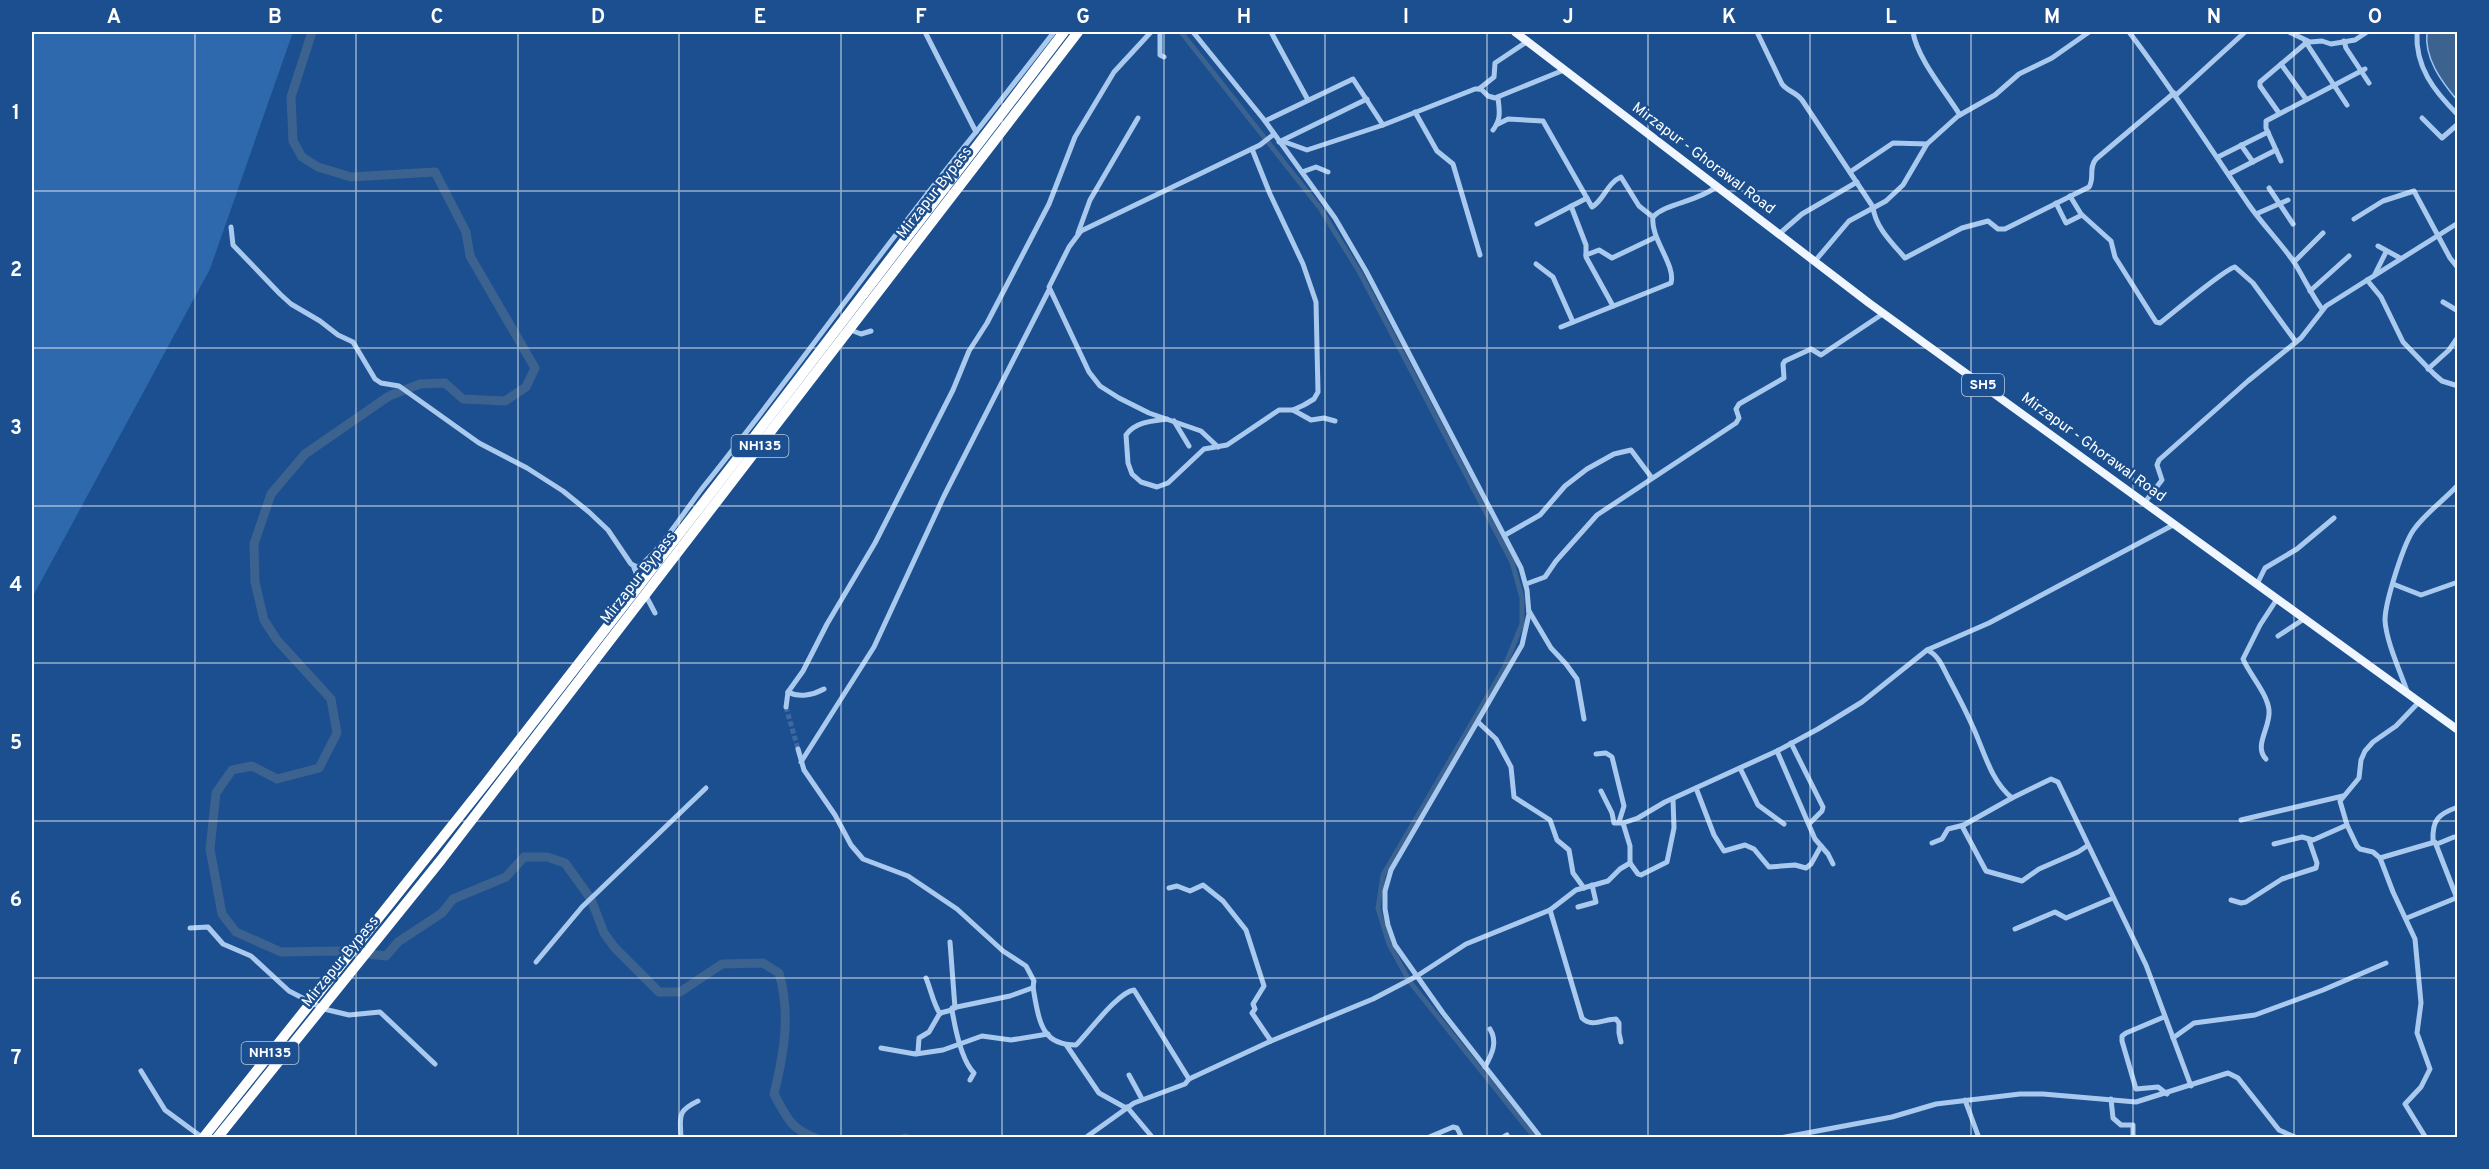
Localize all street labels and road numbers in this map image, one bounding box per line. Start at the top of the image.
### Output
street label: Mirzapur - Ghorawal Road [1628,99,1778,219]
street label: Mirzapur Bypass [893,143,977,243]
road number: SH5 [1962,374,2004,396]
street label: Mirzapur - Ghorawal Road [2017,389,2169,507]
road number: NH135 [732,435,789,457]
street label: Mirzapur Bypass [597,528,681,628]
street label: Mirzapur Bypass [298,913,384,1011]
road number: NH135 [242,1042,298,1064]

